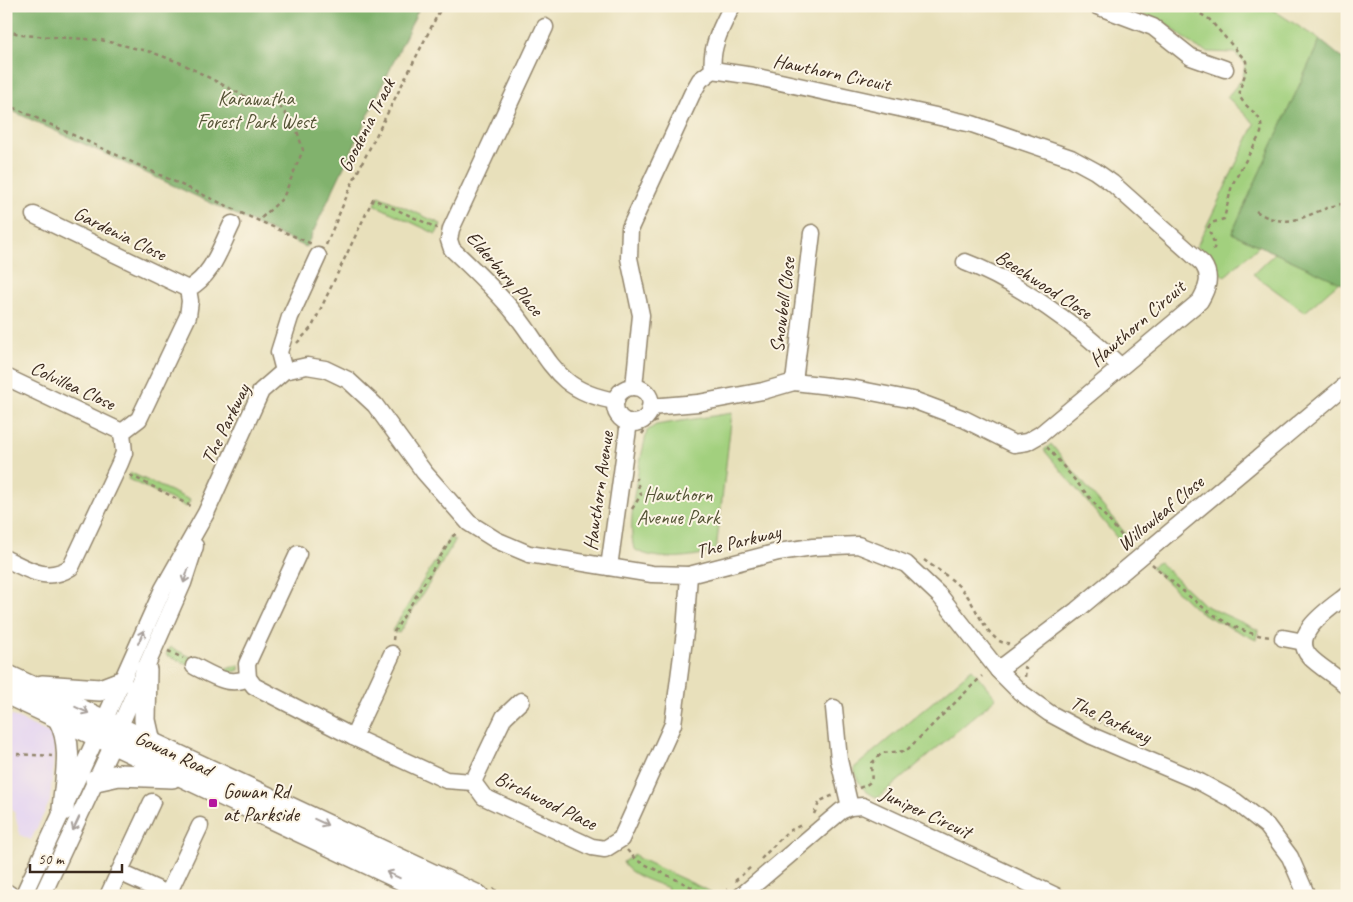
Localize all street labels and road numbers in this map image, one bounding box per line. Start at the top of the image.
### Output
street label: Hawthorn Circuit [771,48,895,98]
street label: Goodenia Track [332,73,401,176]
street label: Gardenia Close [70,200,171,267]
street label: Elderbury Place [461,225,550,322]
street label: Beechwood Close [991,244,1098,326]
street label: Snowbell Close [764,255,801,354]
street label: Hawthorn Circuit [1084,273,1192,372]
street label: Colvillea Close [27,355,120,416]
street label: The Parkway [195,379,256,468]
street label: Hawthorn Avenue [578,429,619,552]
street label: Willowleaf Close [1112,469,1210,557]
street label: The Parkway [693,519,784,564]
street label: The Parkway [1066,690,1156,750]
street label: Gowan Road [131,725,219,784]
street label: Birchwood Place [491,765,602,836]
street label: Juniper Circuit [876,780,978,846]

